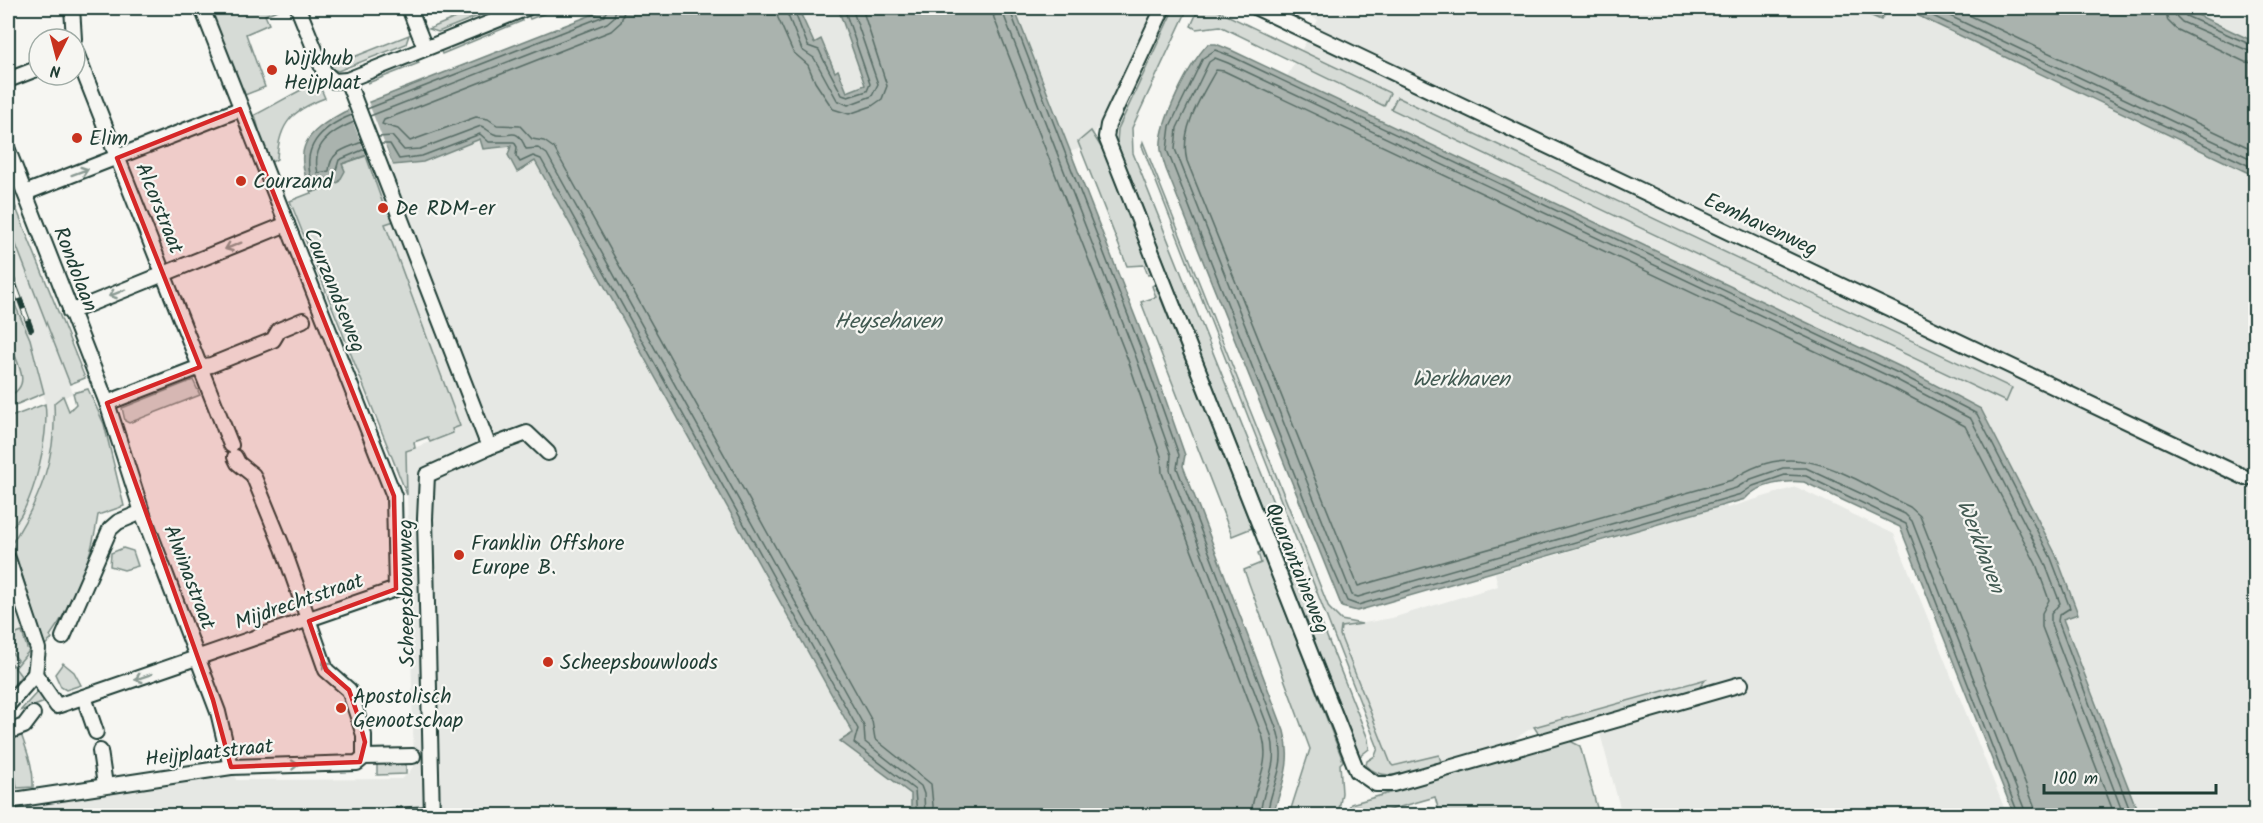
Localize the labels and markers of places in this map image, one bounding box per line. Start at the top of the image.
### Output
place label: Wijkhub Heijplaat [284,43,362,100]
marker: Wijkhub Heijplaat [265,63,279,77]
place label: Elim [89,123,128,156]
marker: Elim [70,131,84,145]
place label: Courzand [253,166,333,199]
marker: Courzand [234,174,248,188]
place label: De RDM-er [395,193,496,226]
marker: De RDM-er [376,201,390,215]
place label: Franklin Offshore Europe B. [471,528,625,585]
marker: Franklin Offshore Europe B. [452,548,466,562]
place label: Scheepsbouwloods [560,647,718,680]
marker: Scheepsbouwloods [541,655,555,669]
place label: Apostolisch Genootschap [353,681,463,738]
marker: Apostolisch Genootschap [334,701,348,715]

